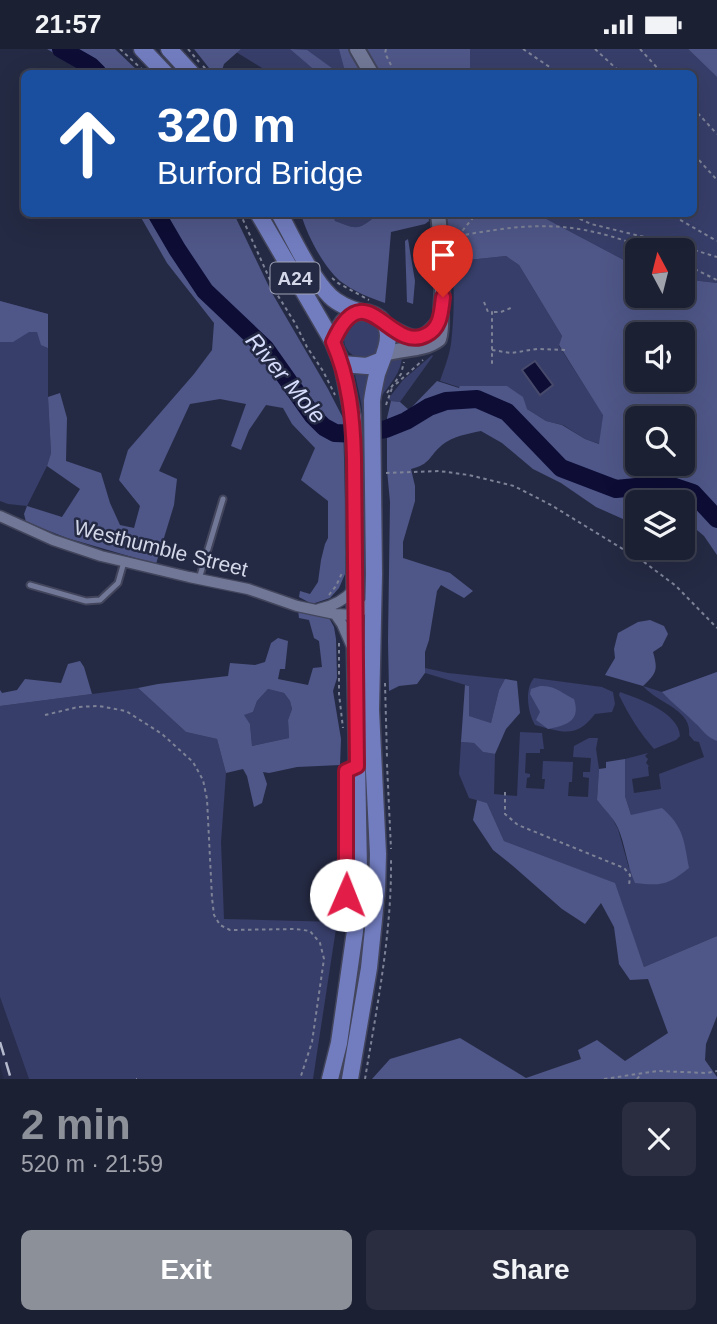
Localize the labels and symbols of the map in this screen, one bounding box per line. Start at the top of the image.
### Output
pin [413,225,473,297]
north arrow [625,238,695,308]
road number: A24 [270,263,320,293]
water label: River Mole [241,328,331,428]
street label: Westhumble Street [72,515,250,581]
position arrow [309,858,383,932]

